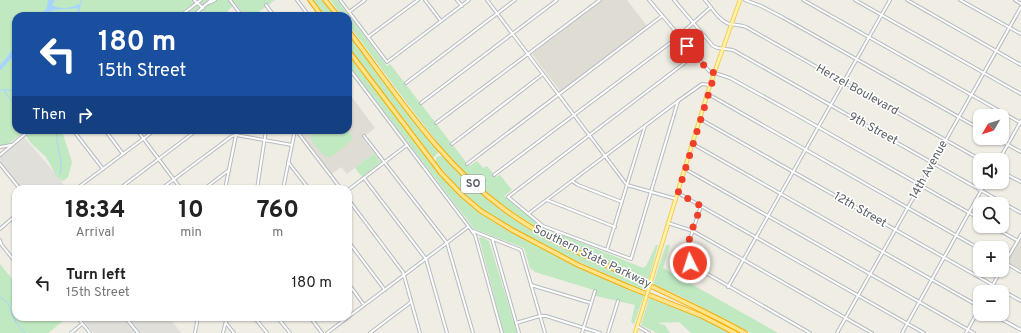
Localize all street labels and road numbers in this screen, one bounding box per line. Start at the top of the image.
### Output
street label: Herzel Boulevard [813,61,901,119]
street label: 9th Street [845,109,901,149]
street label: 14th Avenue [906,138,952,202]
road number: SO [461,175,485,193]
street label: 12th Street [831,188,889,232]
street label: Southern State Parkway [530,221,654,293]

